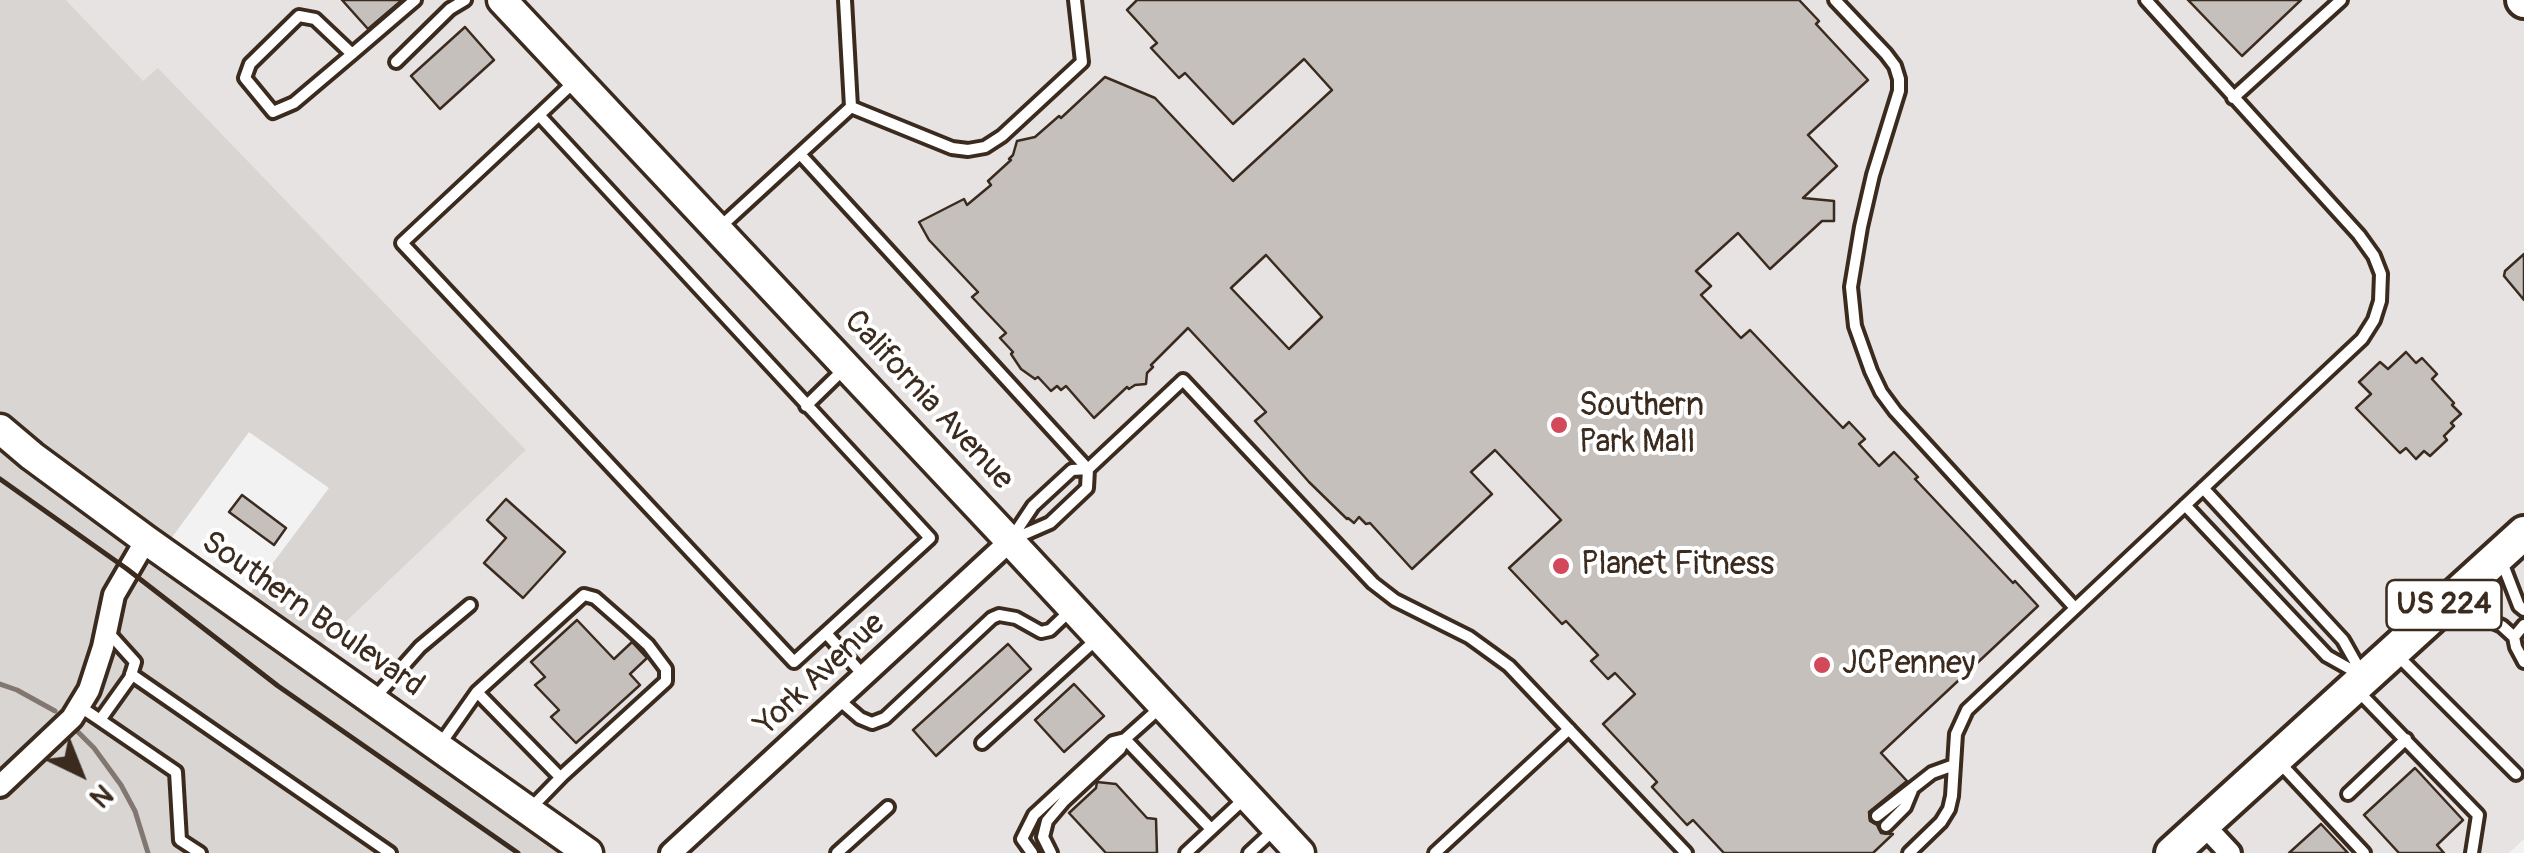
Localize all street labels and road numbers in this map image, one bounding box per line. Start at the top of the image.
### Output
street label: California Avenue [835,303,1021,499]
street label: Southern Boulevard [193,524,431,706]
road number: US 224 [2386,580,2502,630]
street label: York Avenue [748,605,894,745]

